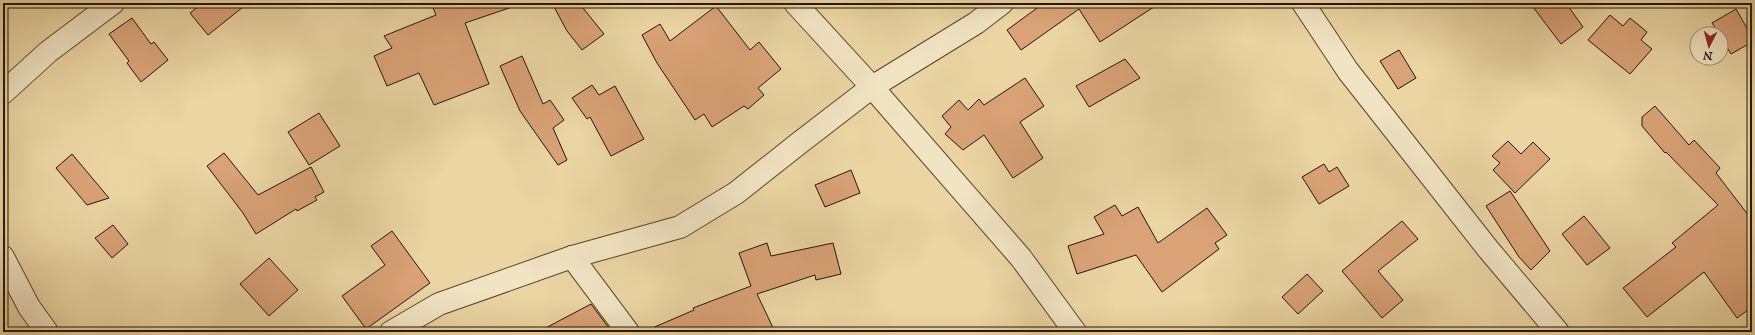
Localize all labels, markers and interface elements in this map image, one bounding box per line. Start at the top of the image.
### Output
north arrow [1689,26,1729,66]
text: N [1702,47,1715,63]

